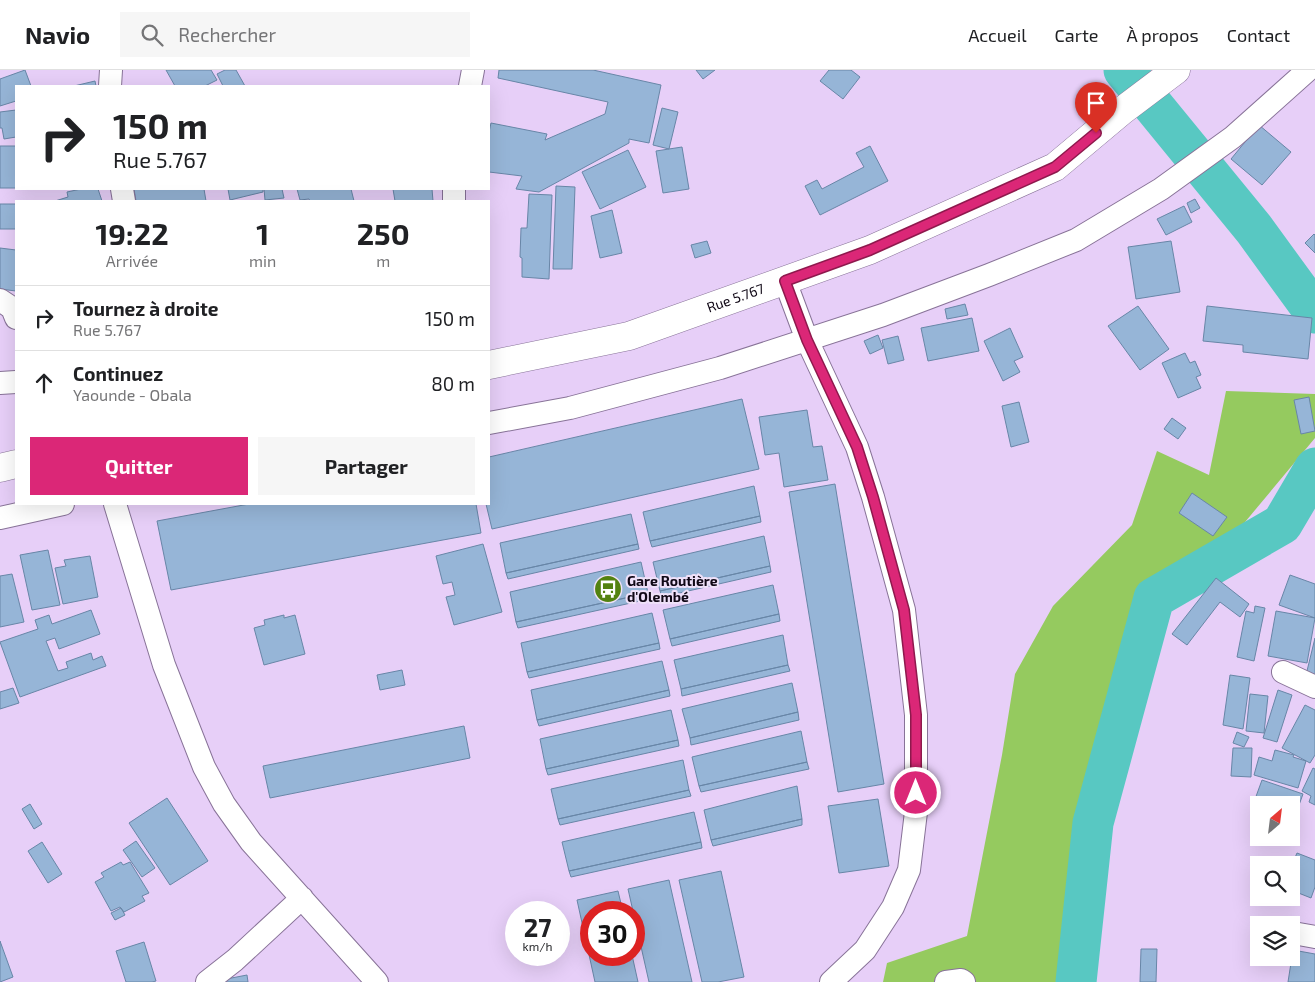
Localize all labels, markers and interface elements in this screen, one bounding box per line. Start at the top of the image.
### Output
search box [120,12,470,57]
text: Navio [25,20,90,49]
icon: search [138,21,166,49]
text: Rechercher [178,23,276,46]
text: Accueil [968,24,1027,46]
text: Carte [1055,24,1098,46]
text: À propos [1126,24,1199,46]
text: Contact [1227,24,1290,46]
pin [1075,82,1117,133]
icon: arrive [1082,89,1110,117]
text: 150 m [113,104,208,146]
icon: right [30,105,95,170]
text: Rue 5.767 [113,146,207,172]
text: 19:22 [95,215,169,251]
text: 1 [256,215,269,251]
text: 250 [357,215,410,251]
text: Arrivée [106,251,158,270]
text: min [249,251,276,270]
text: m [376,251,390,270]
street label: Rue 5.767 [704,279,766,316]
text: Tournez à droite [73,297,219,320]
icon: right [30,304,58,332]
text: 150 m [425,307,475,330]
text: Rue 5.767 [73,320,141,339]
text: Continuez [73,362,163,385]
icon: ahead [30,369,58,397]
text: 80 m [431,372,475,395]
text: Yaounde - Obala [73,385,192,404]
button: Quitter [30,437,248,495]
button: Partager [258,437,475,495]
place label: Gare Routière d'Olembé [627,572,718,605]
bus stop icon: Gare Routière d'Olembé [593,574,623,604]
position arrow [889,766,941,818]
north arrow [1250,796,1300,846]
map controls [1250,796,1300,966]
button: search [1250,856,1300,906]
speed limit sign: 30 [580,901,645,966]
text: 27 [524,912,551,942]
button: layers [1250,916,1300,966]
text: km/h [523,939,552,953]

